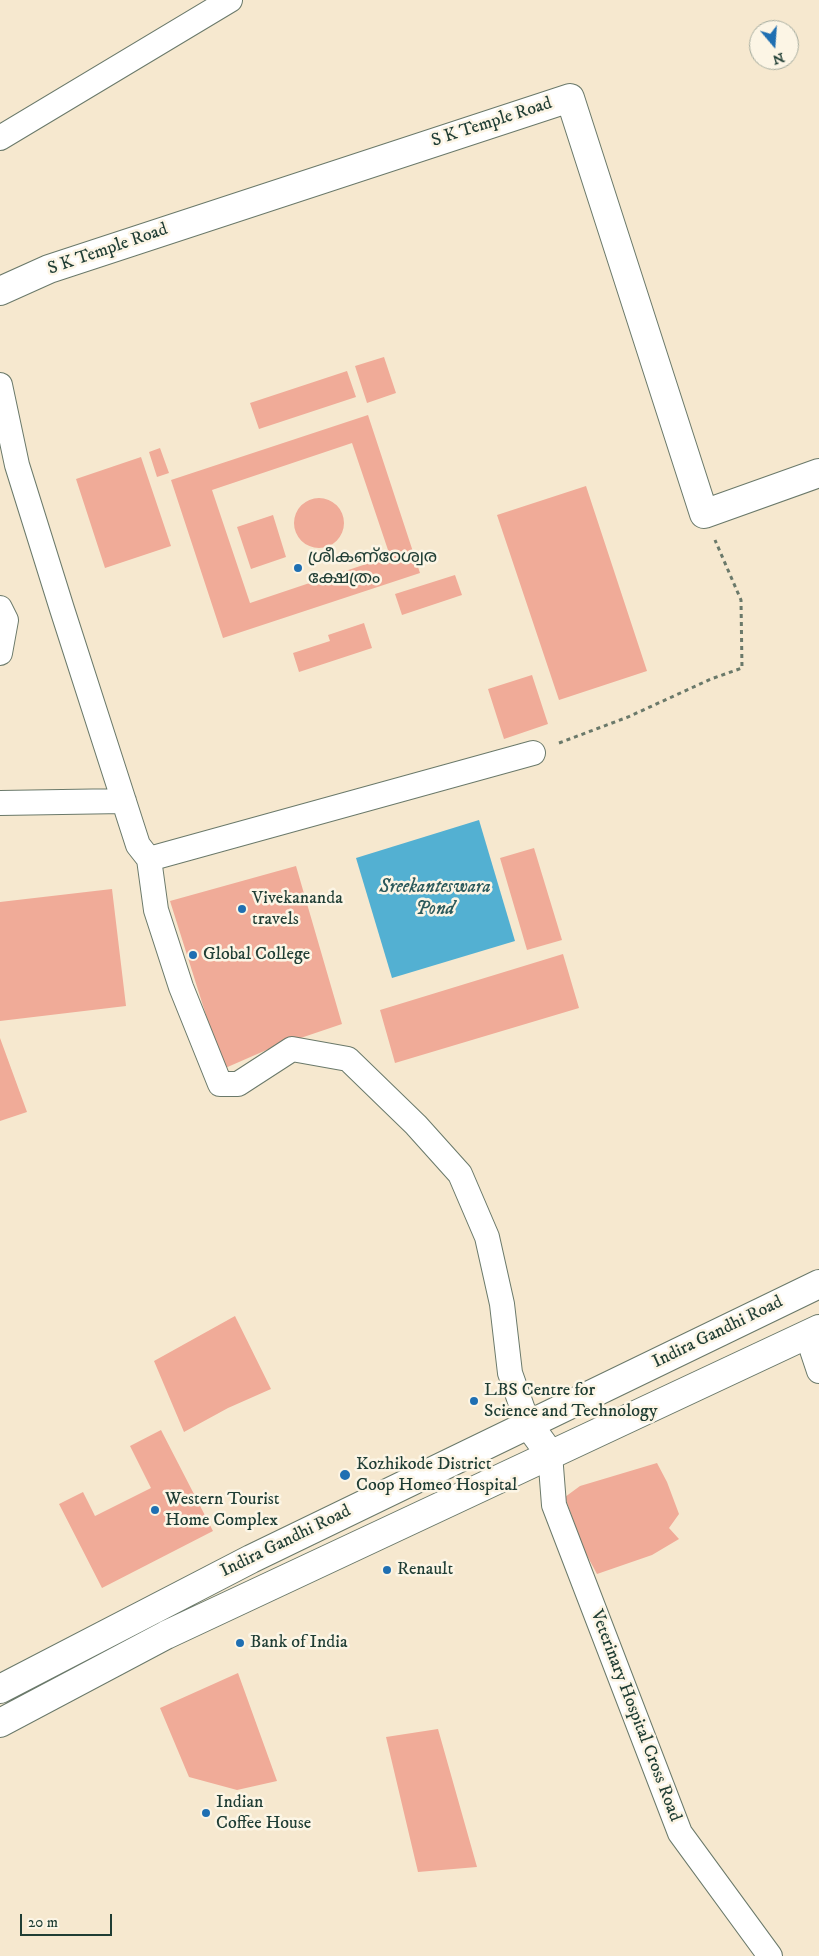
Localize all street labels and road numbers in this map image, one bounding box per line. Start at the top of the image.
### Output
street label: S K Temple Road [429,93,555,153]
street label: S K Temple Road [45,219,171,281]
street label: Indira Gandhi Road [649,1292,787,1374]
street label: Indira Gandhi Road [217,1501,355,1583]
street label: Veterinary Hospital Cross Road [585,1607,685,1825]

